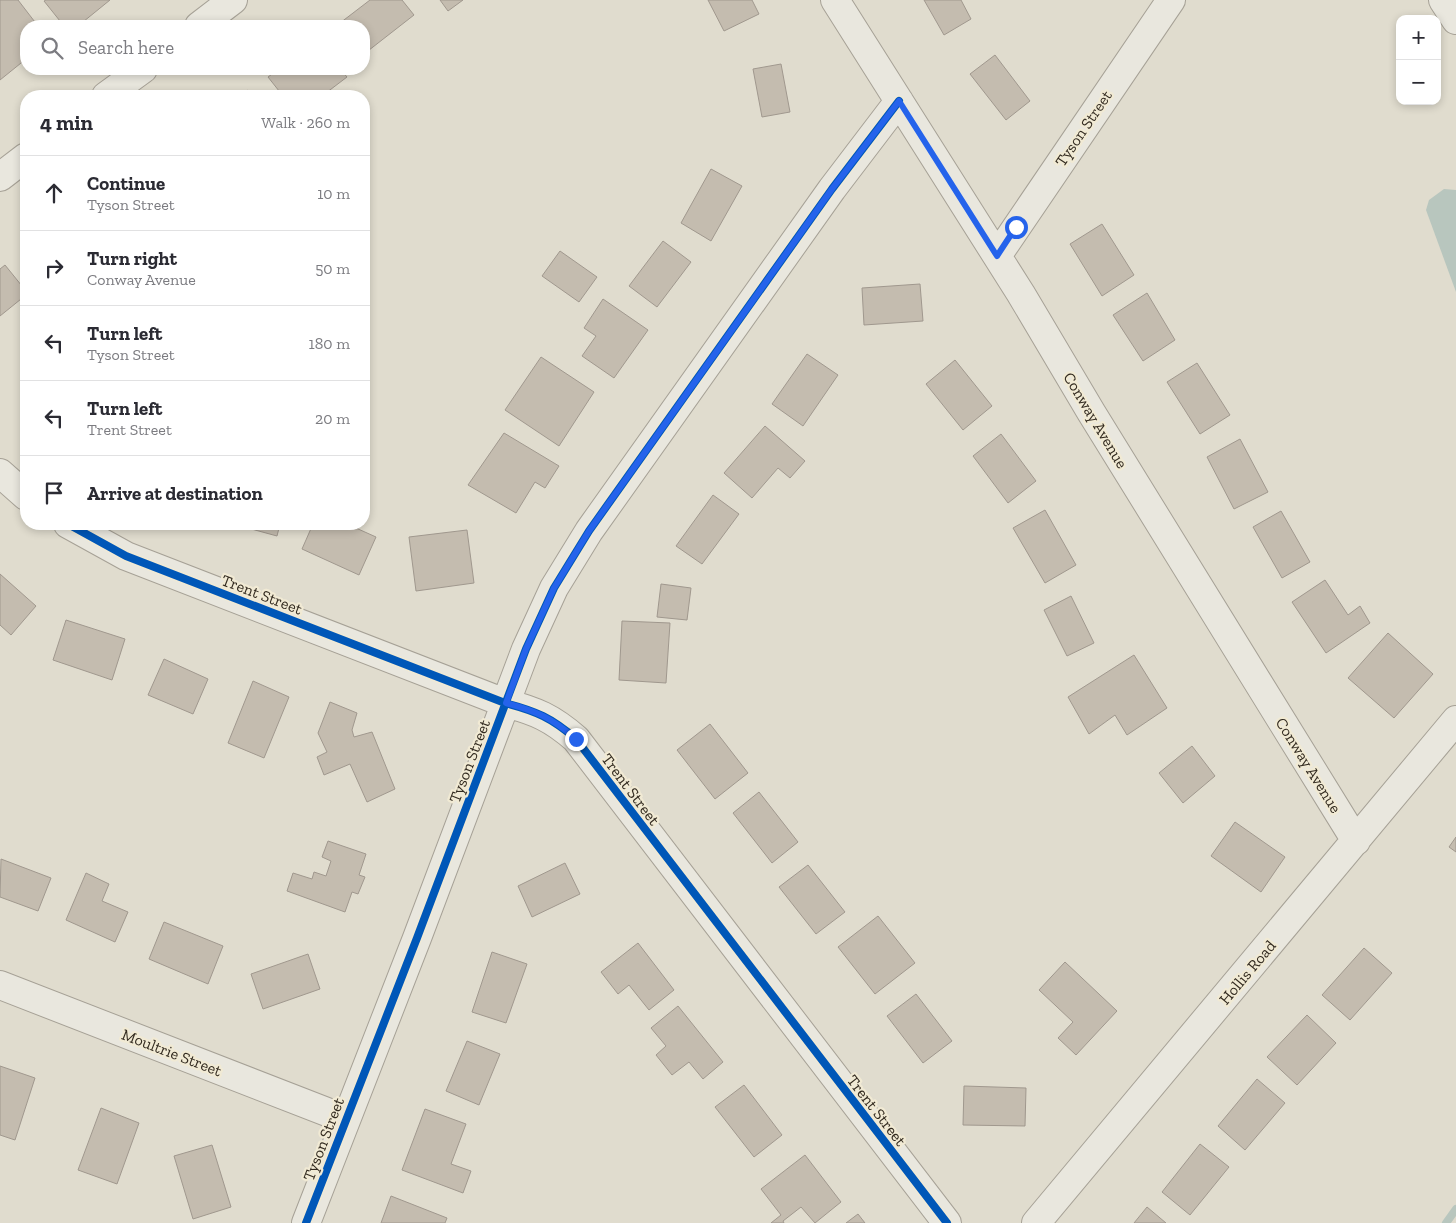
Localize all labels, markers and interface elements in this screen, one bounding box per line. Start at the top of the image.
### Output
map controls [1396,15,1441,105]
button: + [1396,15,1441,60]
search box [20,20,370,75]
icon: search [38,34,66,62]
text: Search here [78,36,174,59]
button: − [1396,60,1441,105]
street label: Tyson Street [1051,87,1116,170]
text: 4 min [40,110,93,135]
text: Walk · 260 m [261,113,350,132]
text: Continue [87,172,165,195]
icon: ahead [40,179,68,207]
text: 10 m [317,184,350,203]
text: Tyson Street [87,195,175,214]
route start [1005,216,1028,239]
text: Turn right [87,247,177,270]
icon: right [40,254,68,282]
text: 50 m [315,259,350,278]
text: Conway Avenue [87,270,196,289]
text: Turn left [87,322,162,345]
icon: left [40,329,68,357]
text: 180 m [309,334,350,353]
text: Tyson Street [87,345,175,364]
street label: Conway Avenue [1059,369,1132,472]
text: Turn left [87,397,162,420]
icon: left [40,404,68,432]
text: 20 m [315,409,350,428]
text: Trent Street [87,420,172,439]
icon: arrive [40,479,68,507]
text: Arrive at destination [87,482,263,505]
street label: Trent Street [219,570,305,619]
street label: Conway Avenue [1272,714,1345,816]
street label: Tyson Street [445,717,494,806]
route end [565,728,588,751]
street label: Trent Street [597,750,664,829]
street label: Hollis Road [1215,936,1280,1008]
street label: Moultrie Street [119,1025,225,1080]
street label: Trent Street [843,1071,910,1150]
street label: Tyson Street [299,1095,348,1184]

